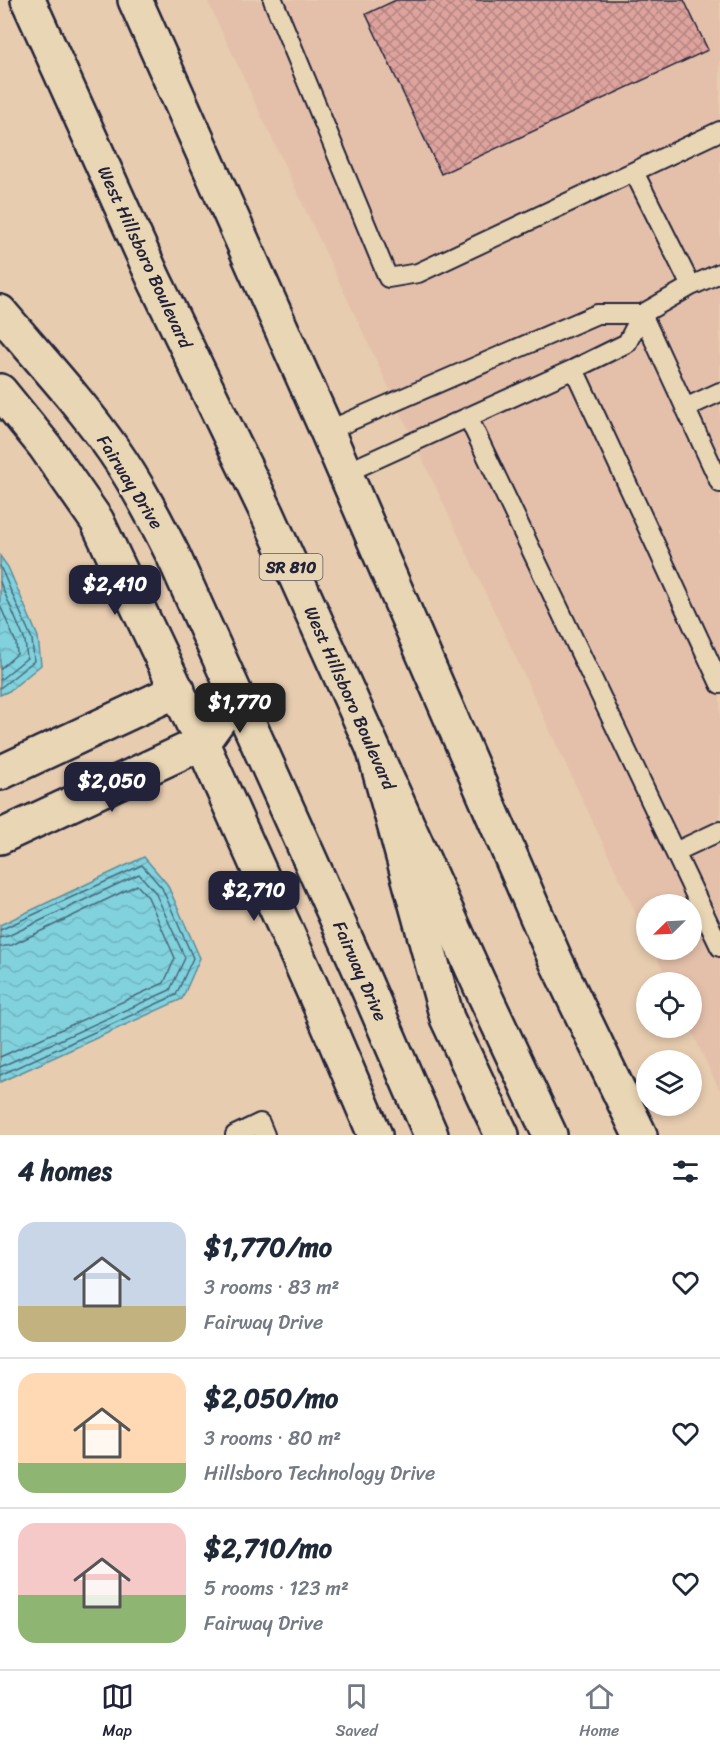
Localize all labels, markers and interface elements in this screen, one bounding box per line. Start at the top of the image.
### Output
street label: West Hillsboro Boulevard [89,160,202,355]
street label: Fairway Drive [88,428,172,536]
road number: SR 810 [260,554,322,580]
pin: $2,410 [66,565,164,616]
text: $2,410 [83,567,147,602]
street label: West Hillsboro Boulevard [295,601,406,797]
pin: $1,770 [191,683,289,734]
text: $1,770 [209,685,271,720]
pin: $2,050 [63,762,161,813]
text: $2,050 [78,764,146,799]
pin: $2,710 [205,871,303,922]
text: $2,710 [222,873,286,908]
north arrow [636,894,702,960]
map controls [636,894,702,1116]
street label: Fairway Drive [324,915,396,1027]
button: locate [636,972,702,1038]
button: layers [636,1050,702,1116]
text: 4 homes [18,1148,112,1194]
icon: filters [669,1155,702,1188]
text: $1,770/mo [204,1224,332,1270]
icon: home [66,1246,138,1318]
icon: heart [669,1266,702,1299]
text: 3 rooms · 83 m² [204,1270,339,1305]
text: Fairway Drive [204,1305,323,1340]
text: $2,050/mo [204,1375,338,1421]
icon: home [66,1397,138,1469]
icon: heart [669,1417,702,1450]
text: 3 rooms · 80 m² [204,1421,341,1456]
text: Hillsboro Technology Drive [204,1456,435,1491]
text: $2,710/mo [204,1525,332,1571]
icon: home [66,1547,138,1619]
icon: heart [669,1567,702,1600]
text: 5 rooms · 123 m² [204,1571,349,1606]
text: Fairway Drive [204,1606,323,1641]
tab: Map [101,1680,134,1745]
tab: Saved [335,1680,378,1745]
tab: Home [579,1680,619,1745]

